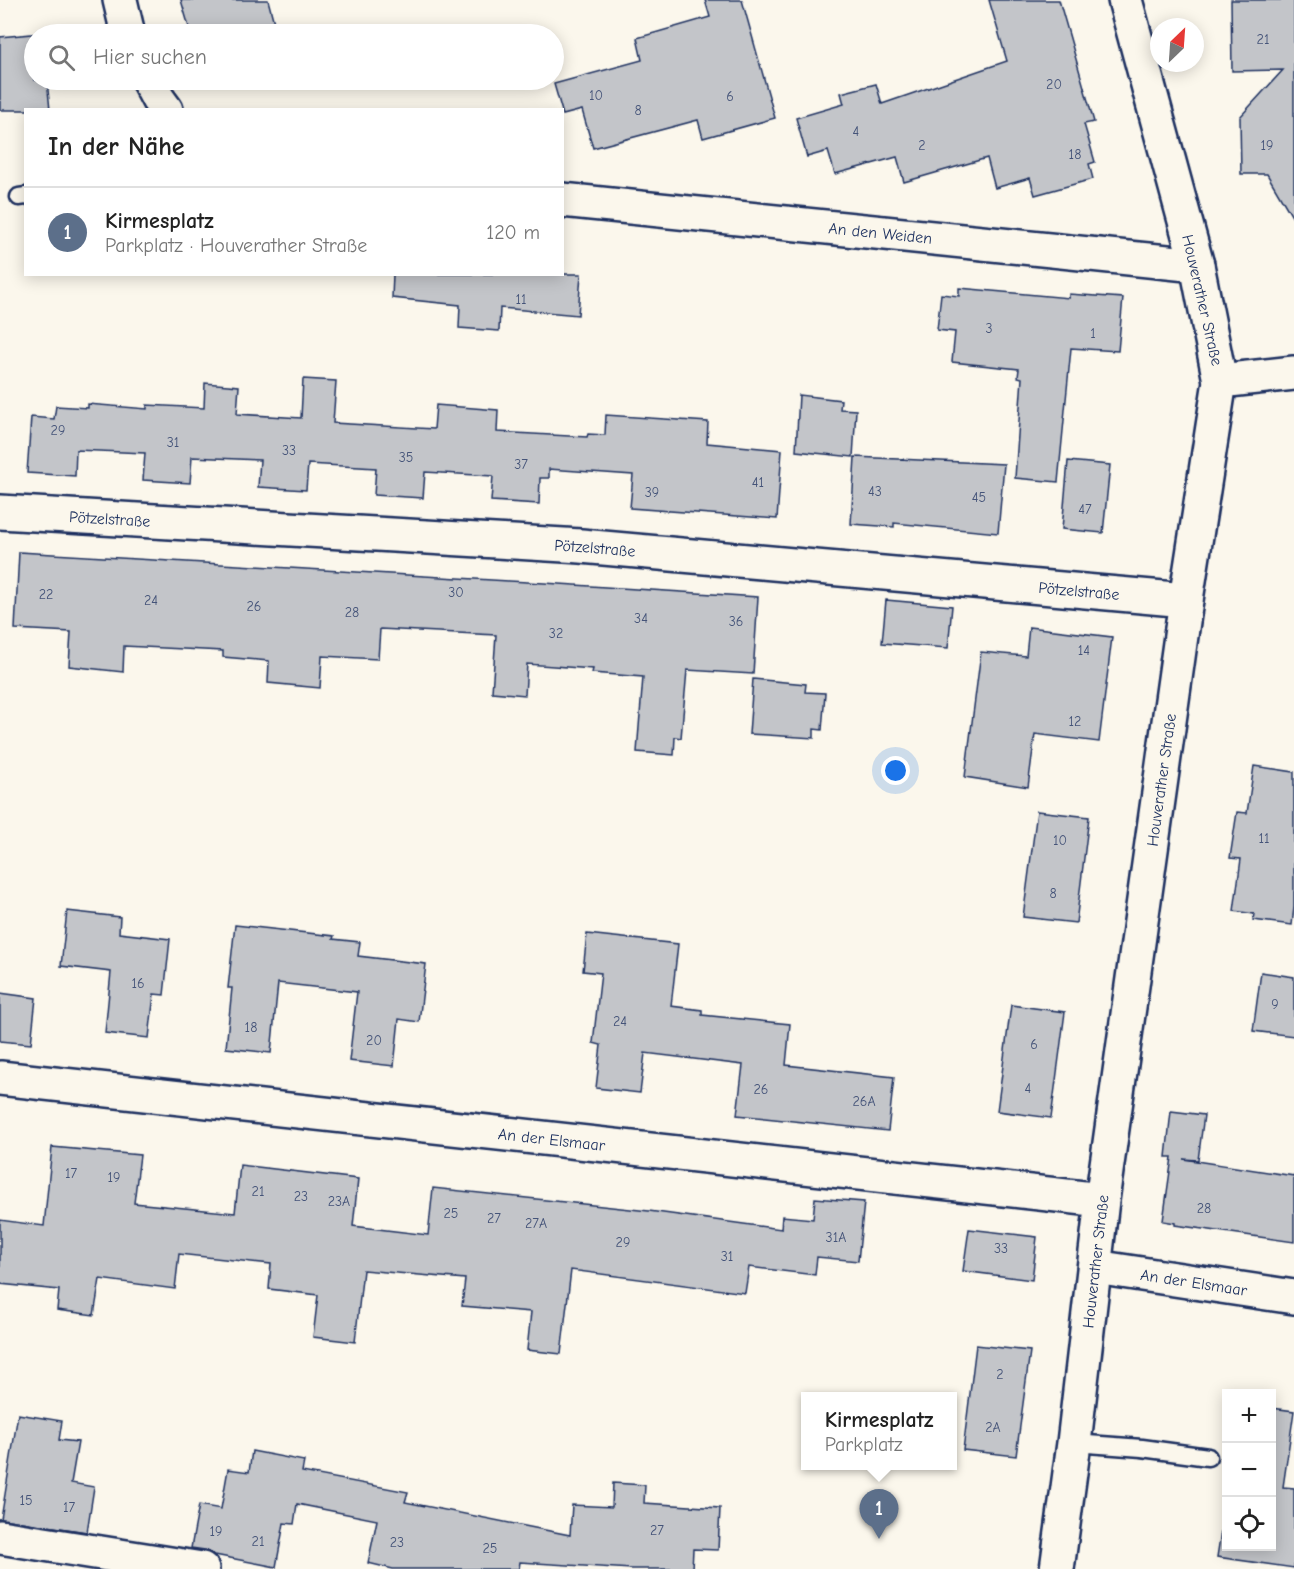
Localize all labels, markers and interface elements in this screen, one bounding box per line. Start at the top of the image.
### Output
north arrow [1150,18,1204,72]
search box [24,24,564,90]
house number: 21 [1257,31,1269,48]
icon: search [45,41,78,74]
text: Hier suchen [93,44,207,70]
house number: 20 [1046,76,1062,93]
house number: 10 [589,87,603,104]
house number: 6 [726,88,734,105]
house number: 8 [634,102,642,119]
house number: 4 [853,123,860,140]
text: In der Nähe [48,132,185,162]
house number: 2 [918,137,926,154]
house number: 19 [1261,137,1273,154]
house number: 18 [1069,146,1081,163]
text: Kirmesplatz [105,208,214,234]
street label: An den Weiden [828,219,933,248]
text: 1 [64,221,71,244]
text: 120 m [486,221,540,244]
street label: Houverather Straße [1178,233,1226,367]
text: Parkplatz · Houverather Straße [105,234,367,257]
house number: 11 [515,291,527,308]
house number: 3 [985,320,993,337]
house number: 1 [1090,325,1096,342]
house number: 29 [51,422,65,439]
house number: 31 [167,434,179,451]
house number: 33 [282,442,296,459]
house number: 35 [399,449,413,466]
house number: 37 [514,456,528,473]
house number: 41 [752,474,764,491]
house number: 43 [868,483,882,500]
house number: 39 [645,484,659,501]
house number: 45 [972,489,986,506]
house number: 47 [1078,501,1092,518]
street label: Pötzelstraße [69,508,151,531]
street label: Pötzelstraße [554,536,636,561]
street label: Pötzelstraße [1038,579,1120,604]
house number: 30 [448,584,464,601]
house number: 22 [39,586,53,603]
house number: 24 [144,592,158,609]
house number: 26 [247,598,261,615]
house number: 28 [345,604,359,621]
house number: 34 [634,610,648,627]
house number: 36 [729,613,743,630]
house number: 32 [549,625,563,642]
house number: 14 [1078,642,1090,659]
street label: Houverather Straße [1144,712,1180,848]
house number: 12 [1069,713,1081,730]
your location [881,756,910,785]
house number: 11 [1258,830,1270,847]
house number: 10 [1053,832,1067,849]
house number: 8 [1049,885,1057,902]
house number: 16 [131,975,145,992]
house number: 9 [1271,996,1279,1013]
house number: 24 [613,1013,627,1030]
house number: 18 [245,1019,257,1036]
house number: 20 [366,1032,382,1049]
house number: 6 [1030,1036,1038,1053]
house number: 4 [1025,1080,1032,1097]
house number: 26 [754,1081,768,1098]
house number: 26A [852,1093,876,1110]
street label: An der Elsmaar [497,1125,607,1155]
house number: 17 [65,1165,77,1182]
house number: 19 [108,1169,120,1186]
house number: 21 [252,1183,264,1200]
house number: 23 [294,1188,308,1205]
house number: 23A [328,1193,350,1210]
street label: Houverather Straße [1079,1194,1113,1329]
house number: 28 [1197,1200,1211,1217]
house number: 25 [444,1205,458,1222]
house number: 27 [487,1210,501,1227]
house number: 27A [525,1215,547,1232]
house number: 31A [826,1229,846,1246]
house number: 29 [616,1234,630,1251]
house number: 33 [994,1240,1008,1257]
house number: 31 [721,1248,733,1265]
street label: An der Elsmaar [1139,1266,1249,1300]
house number: 2 [996,1366,1004,1383]
map controls [1222,1389,1276,1551]
button: + [1222,1389,1276,1443]
popup [801,1392,957,1470]
text: Kirmesplatz [825,1407,933,1433]
house number: 2A [985,1419,1001,1436]
text: Parkplatz [825,1433,903,1456]
button: − [1222,1443,1276,1497]
pin: 1 [860,1490,898,1539]
house number: 15 [19,1492,33,1509]
button: locate [1222,1497,1276,1551]
house number: 17 [63,1499,75,1516]
house number: 27 [650,1522,664,1539]
house number: 19 [210,1523,222,1540]
house number: 21 [252,1533,264,1550]
house number: 23 [390,1534,404,1551]
house number: 25 [483,1540,497,1557]

